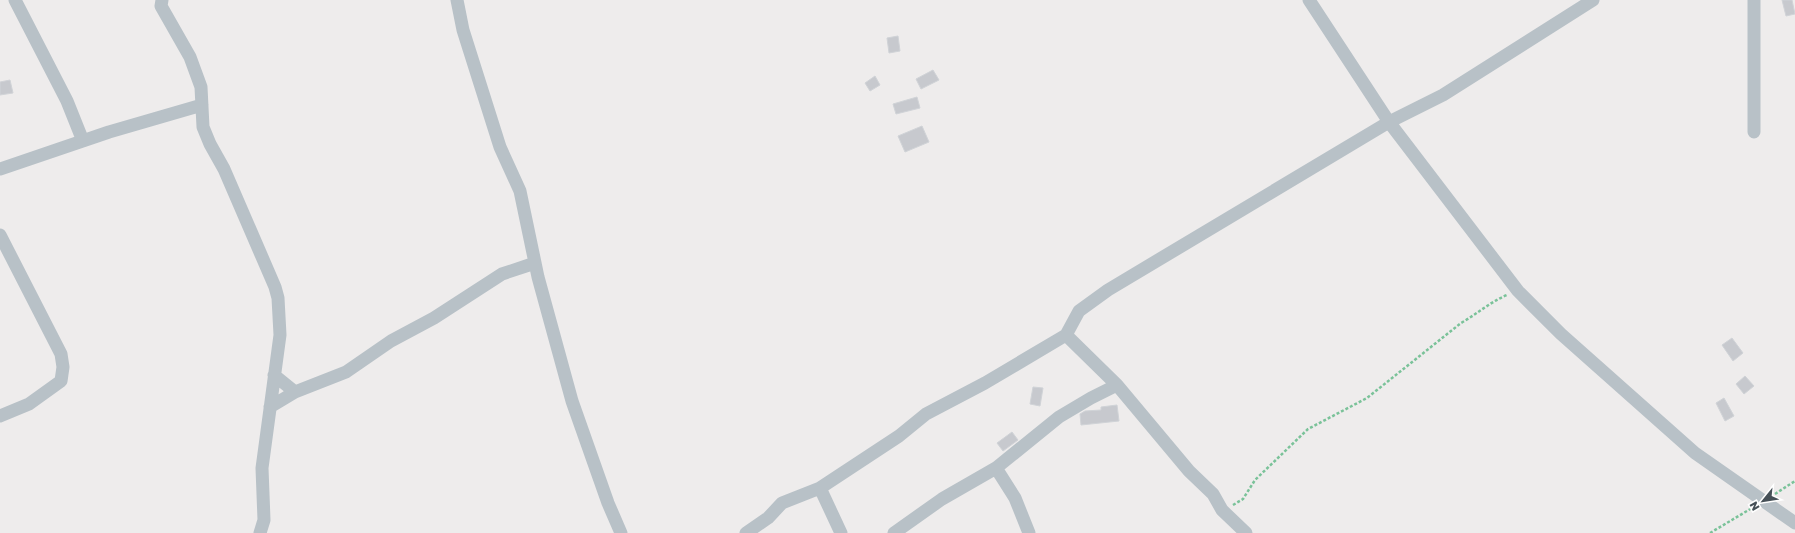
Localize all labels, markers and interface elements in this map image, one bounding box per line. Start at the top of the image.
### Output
north arrow [1743,481,1783,521]
text: N [1746,499,1762,513]

